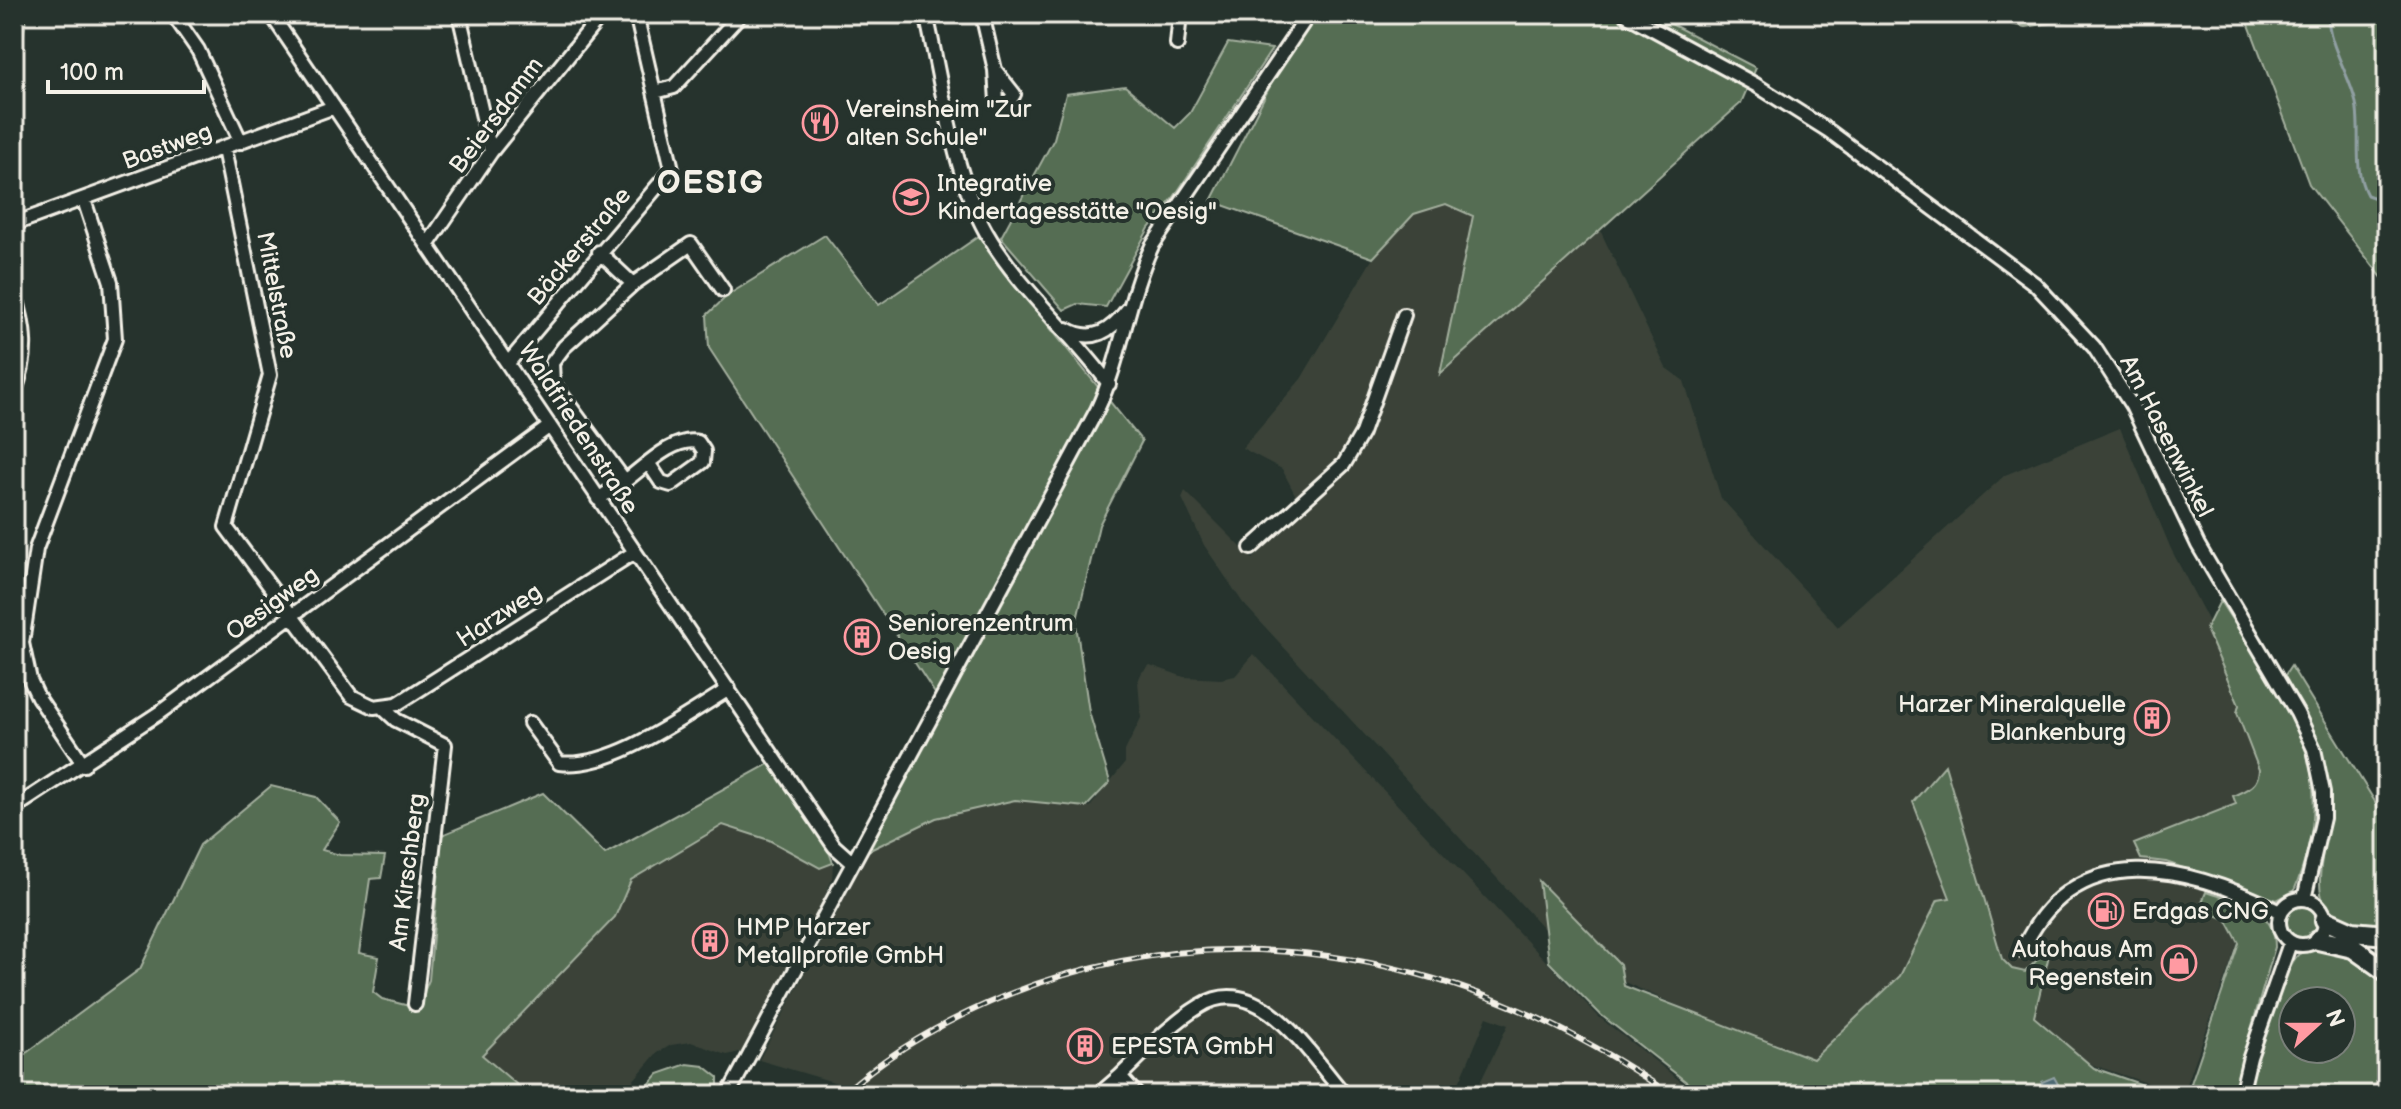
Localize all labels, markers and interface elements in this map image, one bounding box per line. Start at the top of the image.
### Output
scale bar [48,44,204,94]
street label: Beiersdamm [443,51,550,179]
text: 100 m [60,58,124,87]
place label: Vereinsheim "Zur alten Schule" [846,95,1032,152]
restaurant icon: Vereinsheim "Zur alten Schule" [801,104,839,142]
street label: Bastweg [118,117,216,176]
district label: OESIG [657,164,765,203]
place label: Integrative Kindertagesstätte "Oesig" [937,169,1217,226]
school or university icon: Integrative Kindertagesstätte "Oesig" [892,178,930,216]
street label: Bäckerstraße [521,181,637,311]
street label: Mittelstraße [250,229,303,361]
street label: Waldfriedenstraße [512,337,645,520]
street label: Am Hasenwinkel [2113,350,2220,522]
street label: Oesigweg [220,560,324,647]
street label: Harzweg [451,577,547,654]
place label: Seniorenzentrum Oesig [888,609,1074,666]
building icon: Seniorenzentrum Oesig [843,618,881,656]
place label: Harzer Mineralquelle Blankenburg [1898,690,2126,747]
building icon: Harzer Mineralquelle Blankenburg [2133,699,2171,737]
street label: Am Kirschberg [383,792,432,953]
fuel station icon: Erdgas CNG [2087,892,2125,930]
place label: Erdgas CNG [2132,897,2269,926]
place label: HMP Harzer Metallprofile GmbH [736,913,944,970]
building icon: HMP Harzer Metallprofile GmbH [691,922,729,960]
place label: Autohaus Am Regenstein [2012,935,2153,992]
shop icon: Autohaus Am Regenstein [2160,944,2198,982]
north arrow [2277,985,2357,1065]
text: N [2319,1006,2350,1031]
building icon: EPESTA GmbH [1066,1027,1104,1065]
place label: EPESTA GmbH [1111,1032,1274,1061]

